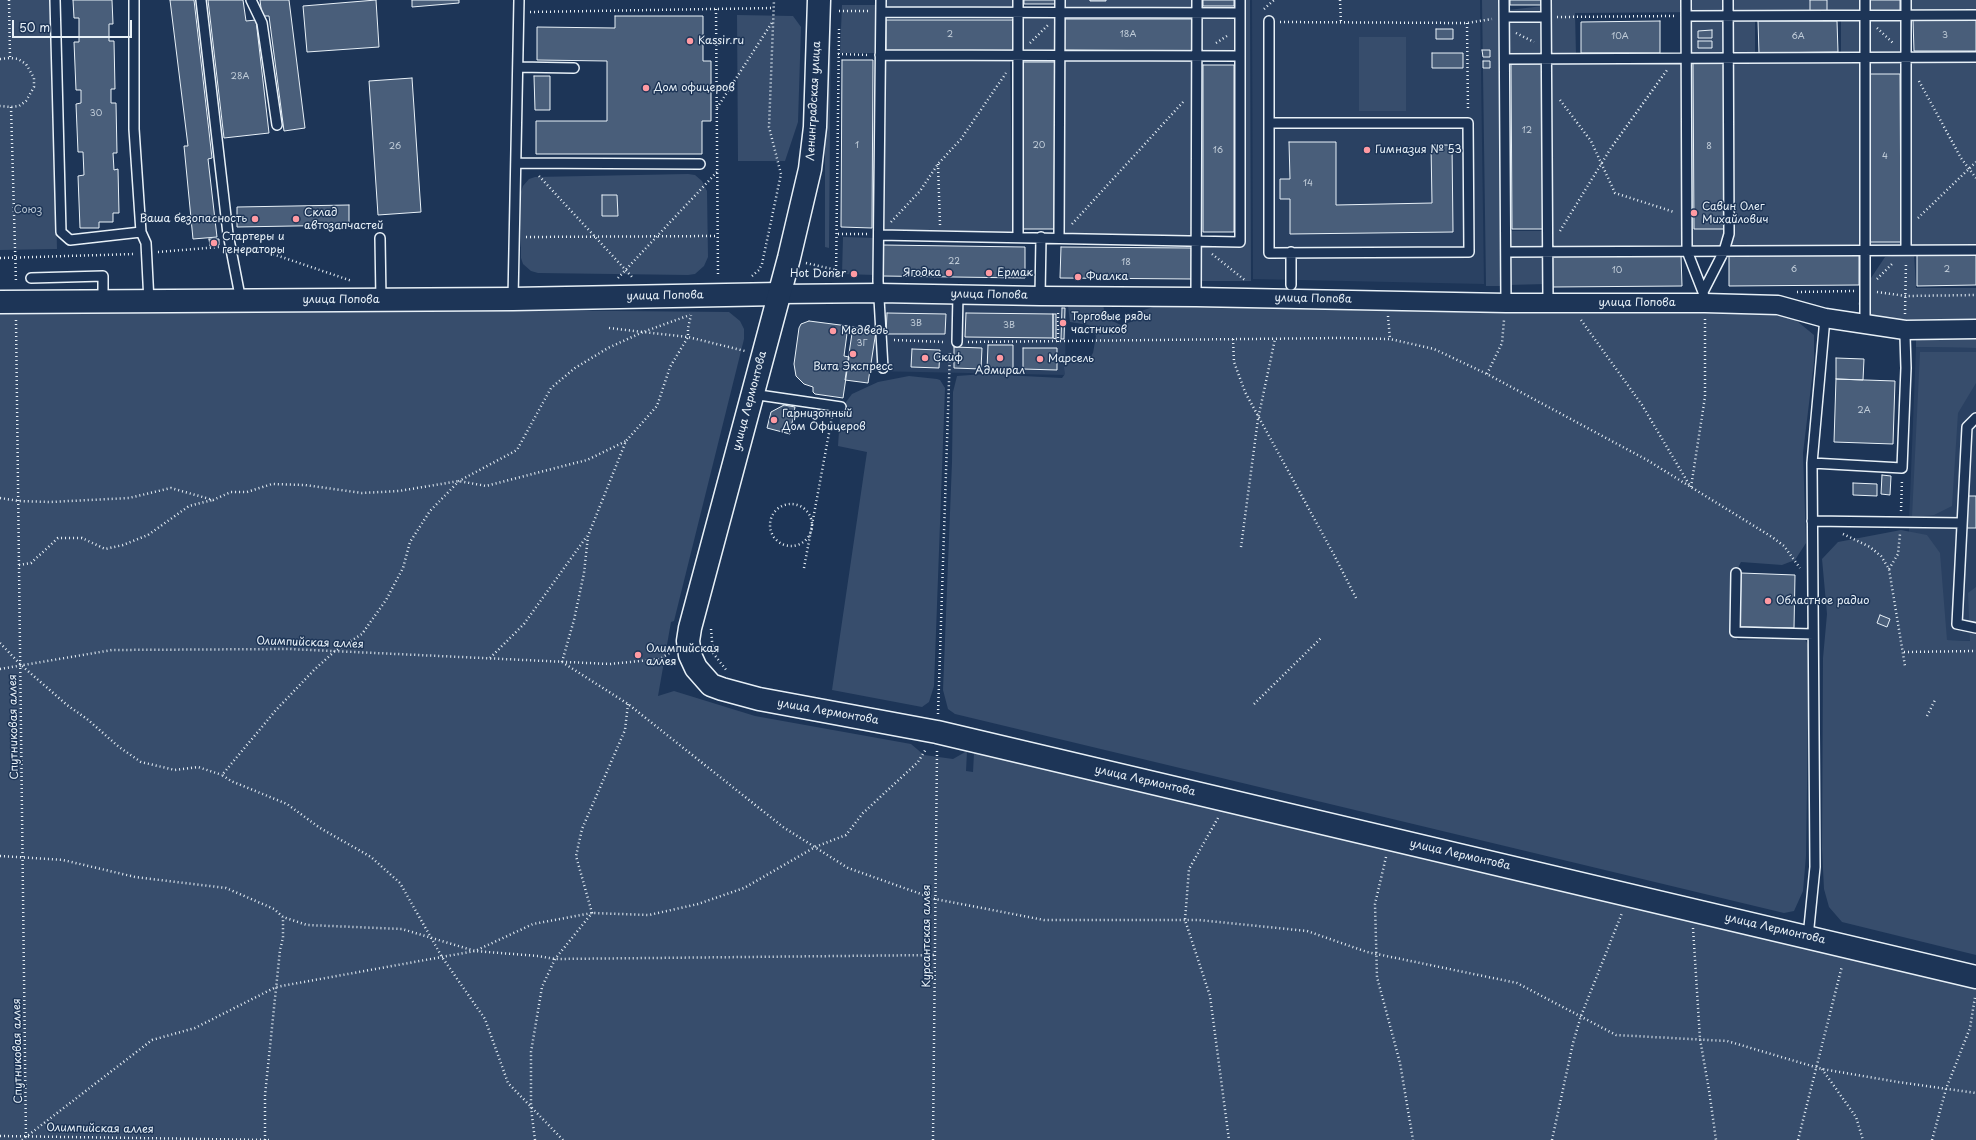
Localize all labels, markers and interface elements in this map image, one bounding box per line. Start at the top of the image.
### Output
scale bar [14,12,134,38]
text: 50 m [19,18,50,36]
house number: 2 [947,30,953,40]
house number: 18А [1120,30,1136,40]
house number: 3 [1942,31,1948,41]
house number: 10А [1611,32,1629,42]
house number: 6А [1791,32,1805,42]
place label: Kassir.ru [698,34,744,48]
marker: Kassir.ru [685,36,695,46]
street label: Ленинградская улица [804,41,824,161]
house number: 28А [231,72,249,82]
place label: Дом офицеров [654,81,735,95]
marker: Дом офицеров [641,83,651,93]
house number: 30 [90,109,102,119]
house number: 12 [1522,126,1532,136]
house number: 1 [855,141,859,151]
house number: 20 [1033,141,1045,151]
house number: 26 [389,142,401,152]
house number: 8 [1706,142,1712,152]
place label: Гимназия № 53 [1375,143,1462,157]
marker: Гимназия № 53 [1362,145,1372,155]
house number: 16 [1213,146,1223,156]
house number: 4 [1882,152,1888,162]
house number: 14 [1303,179,1313,189]
place label: Савин Олег Михайлович [1702,200,1769,226]
park label: Союз [14,203,42,217]
place label: Склад автозапчастей [304,206,383,232]
marker: Савин Олег Михайлович [1689,208,1699,218]
place label: Ваша безопасность [139,212,247,226]
marker: Ваша безопасность [250,214,260,224]
marker: Склад автозапчастей [291,214,301,224]
place label: Стартеры и генераторы [222,230,285,256]
marker: Стартеры и генераторы [209,238,219,248]
house number: 22 [948,257,960,267]
house number: 18 [1121,258,1131,268]
house number: 6 [1791,265,1797,275]
house number: 2 [1944,265,1950,275]
place label: Ягодка [903,266,941,280]
place label: Ермак [997,266,1033,280]
house number: 10 [1612,266,1622,276]
place label: Hot Doner [790,267,846,281]
marker: Ягодка [944,268,954,278]
marker: Ермак [984,268,994,278]
marker: Hot Doner [849,269,859,279]
place label: Фиалка [1086,270,1128,284]
marker: Фиалка [1073,272,1083,282]
street label: улица Попова [950,288,1028,302]
street label: улица Попова [626,289,704,303]
street label: улица Попова [1274,292,1352,306]
street label: улица Попова [302,293,380,307]
street label: улица Попова [1598,296,1676,310]
place label: Торговые ряды частников [1071,310,1151,336]
marker: Торговые ряды частников [1058,318,1068,328]
house number: 3В [910,319,922,329]
house number: 3В [1003,321,1015,331]
place label: Медведь [841,324,888,338]
marker: Медведь [828,326,838,336]
house number: 3Г [857,339,867,349]
marker: Вита Экспресс [848,349,858,359]
street label: улица Лермонтова [730,350,770,452]
place label: Скиф [933,351,963,365]
place label: Марсель [1048,352,1094,366]
marker: Скиф [920,353,930,363]
marker: Адмирал [995,353,1005,363]
marker: Марсель [1035,354,1045,364]
place label: Вита Экспресс [813,360,893,374]
place label: Адмирал [975,364,1025,378]
house number: 2А [1857,406,1871,416]
place label: Гарнизонный Дом Офицеров [782,407,866,433]
marker: Гарнизонный Дом Офицеров [769,415,779,425]
place label: Областное радио [1776,594,1869,608]
marker: Областное радио [1763,596,1773,606]
street label: Олимпийская аллея [256,635,364,651]
place label: Олимпийская аллея [646,642,719,668]
marker: Олимпийская аллея [633,650,643,660]
street label: Спутниковая аллея [6,674,22,780]
street label: улица Лермонтова [776,697,880,727]
street label: улица Лермонтова [1093,763,1197,799]
street label: улица Лермонтова [1408,837,1512,873]
street label: Курсантская аллея [920,884,934,988]
street label: улица Лермонтова [1723,911,1827,947]
street label: Спутниковая аллея [10,998,26,1104]
street label: Олимпийская аллея [46,1121,154,1137]

